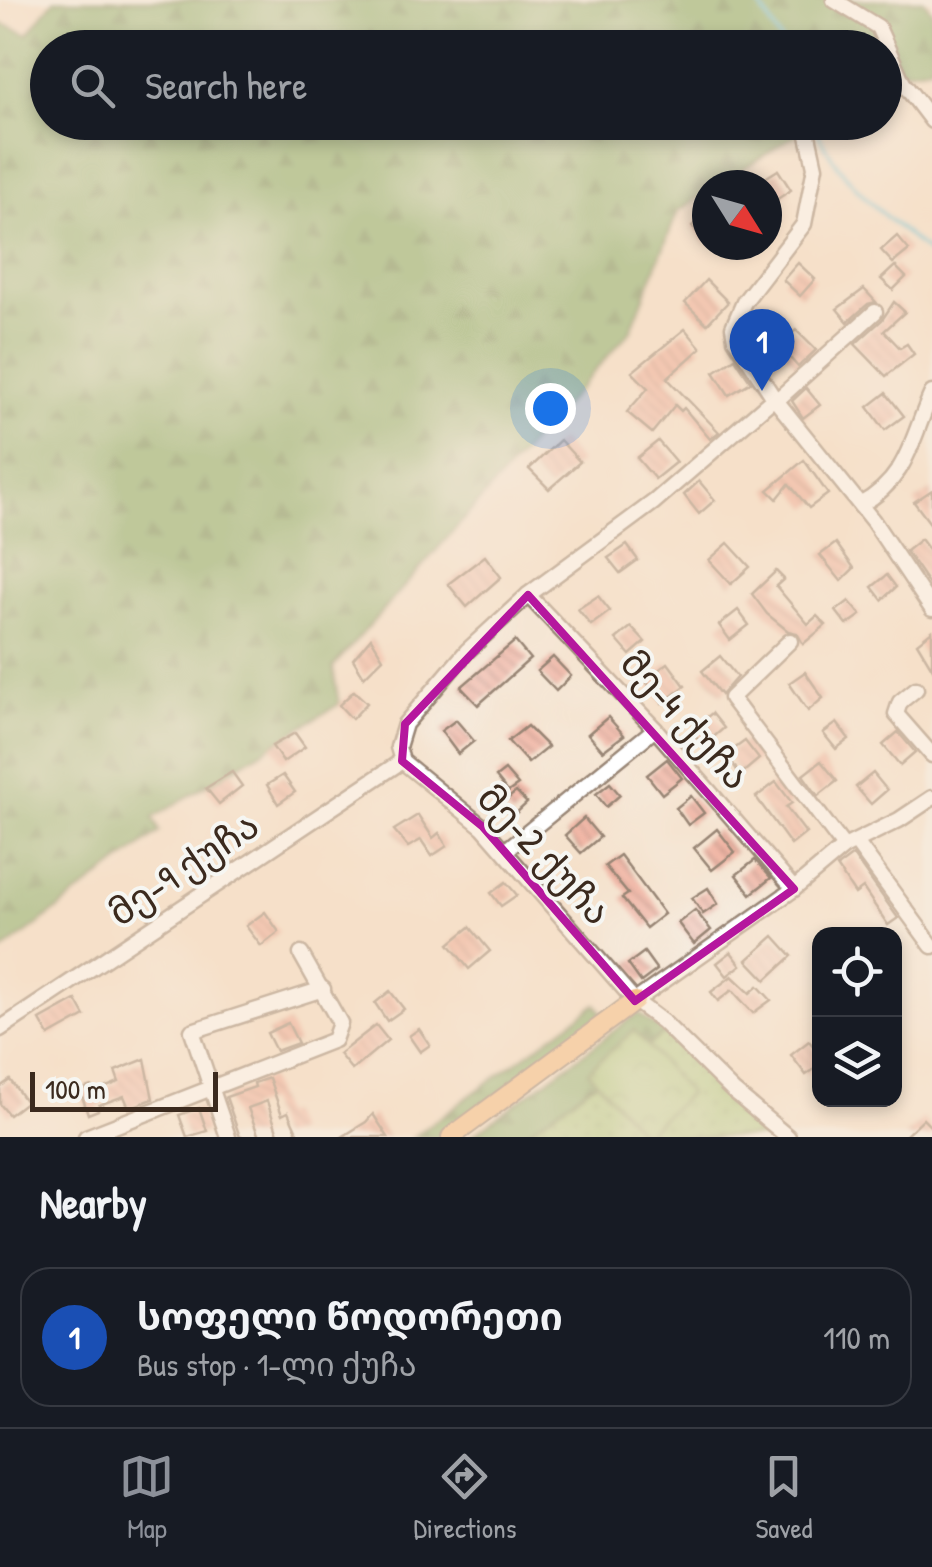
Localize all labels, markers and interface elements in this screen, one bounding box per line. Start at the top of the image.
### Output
search box [30,30,902,140]
icon: search [65,58,120,113]
text: Search here [145,59,307,111]
north arrow [692,170,782,260]
pin: 1 [730,308,794,391]
your location [525,383,576,434]
street label: მე-4 ქუჩა [609,638,763,800]
street label: მე-2 ქუჩა [466,772,624,936]
street label: მე-9 ქუჩა [97,799,269,937]
map controls [812,927,902,1107]
button: locate [812,927,902,1017]
button: layers [812,1017,902,1107]
scale bar [30,1067,218,1112]
text: 100 m [45,1070,106,1108]
text: Nearby [40,1174,147,1231]
text: სოფელი წოდორეთი [137,1290,563,1342]
text: 1 [69,1316,80,1359]
text: 110 m [823,1316,890,1359]
text: Bus stop · 1-ლი ქუჩა [137,1343,417,1386]
tab: Map [119,1449,174,1547]
tab: Directions [413,1449,516,1547]
tab: Saved [755,1449,813,1547]

